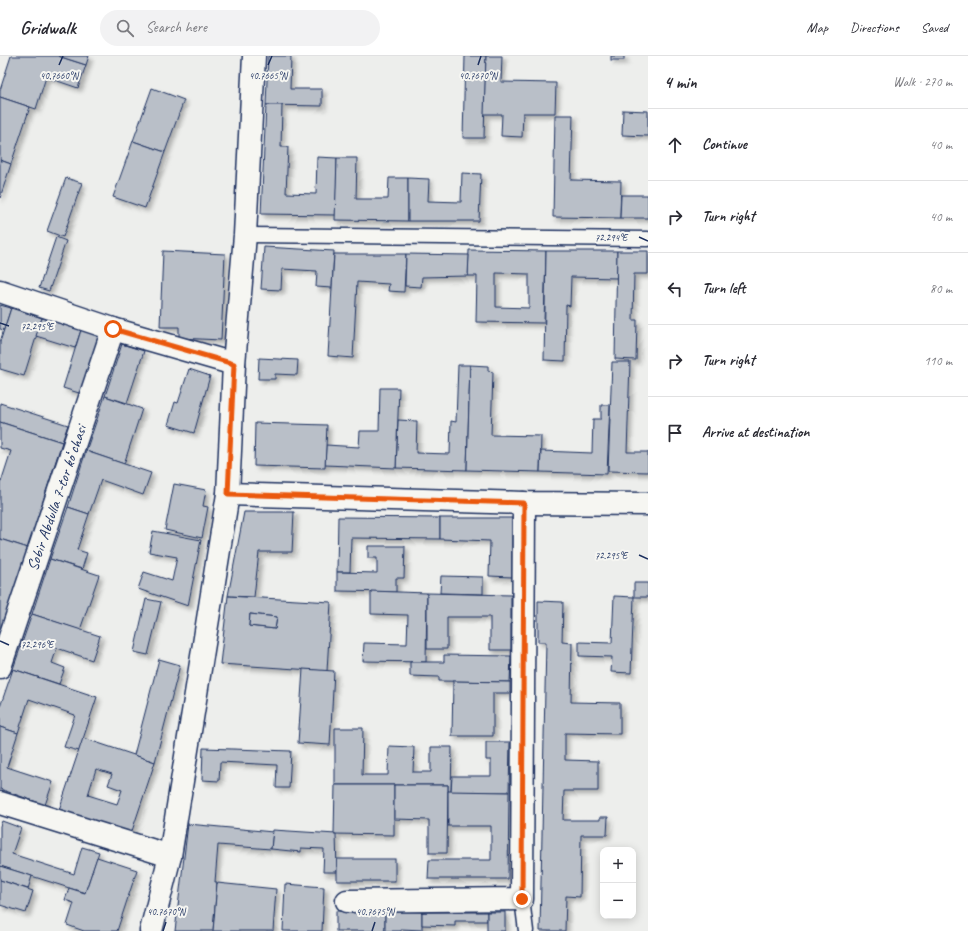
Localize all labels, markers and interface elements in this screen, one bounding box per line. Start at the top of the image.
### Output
search box [100,10,380,46]
text: Gridwalk [20,16,76,40]
icon: search [114,17,136,39]
text: Search here [146,18,207,37]
text: Map [807,19,828,36]
text: Directions [850,19,899,36]
text: Saved [921,19,948,36]
text: 40.7660°N [40,69,80,82]
text: 40.7665°N [249,69,289,82]
text: 40.7670°N [459,69,499,82]
text: 4 min [664,72,697,93]
text: Walk · 270 m [893,74,952,90]
icon: ahead [664,134,686,156]
text: Continue [702,135,747,154]
text: 40 m [930,137,952,153]
icon: right [664,206,686,228]
text: Turn right [702,207,755,226]
text: 40 m [930,209,952,225]
text: 72.294°E [595,231,629,244]
icon: left [664,278,686,300]
text: Turn left [702,279,745,298]
text: 80 m [930,281,952,297]
text: 72.295°E [21,320,55,333]
route start [104,320,122,338]
icon: right [664,350,686,372]
text: Turn right [702,351,755,370]
text: 110 m [924,353,952,369]
street label: Sobir Abdulla 7-tor koʻchasi [23,421,92,573]
icon: arrive [664,422,686,444]
text: Arrive at destination [702,423,809,442]
text: 72.295°E [595,549,629,562]
text: 72.296°E [21,638,55,651]
map controls [600,847,636,919]
button: + [600,847,636,883]
button: − [600,883,636,919]
route end [513,890,531,908]
text: 40.7670°N [147,905,187,918]
text: 40.7675°N [356,905,396,918]

